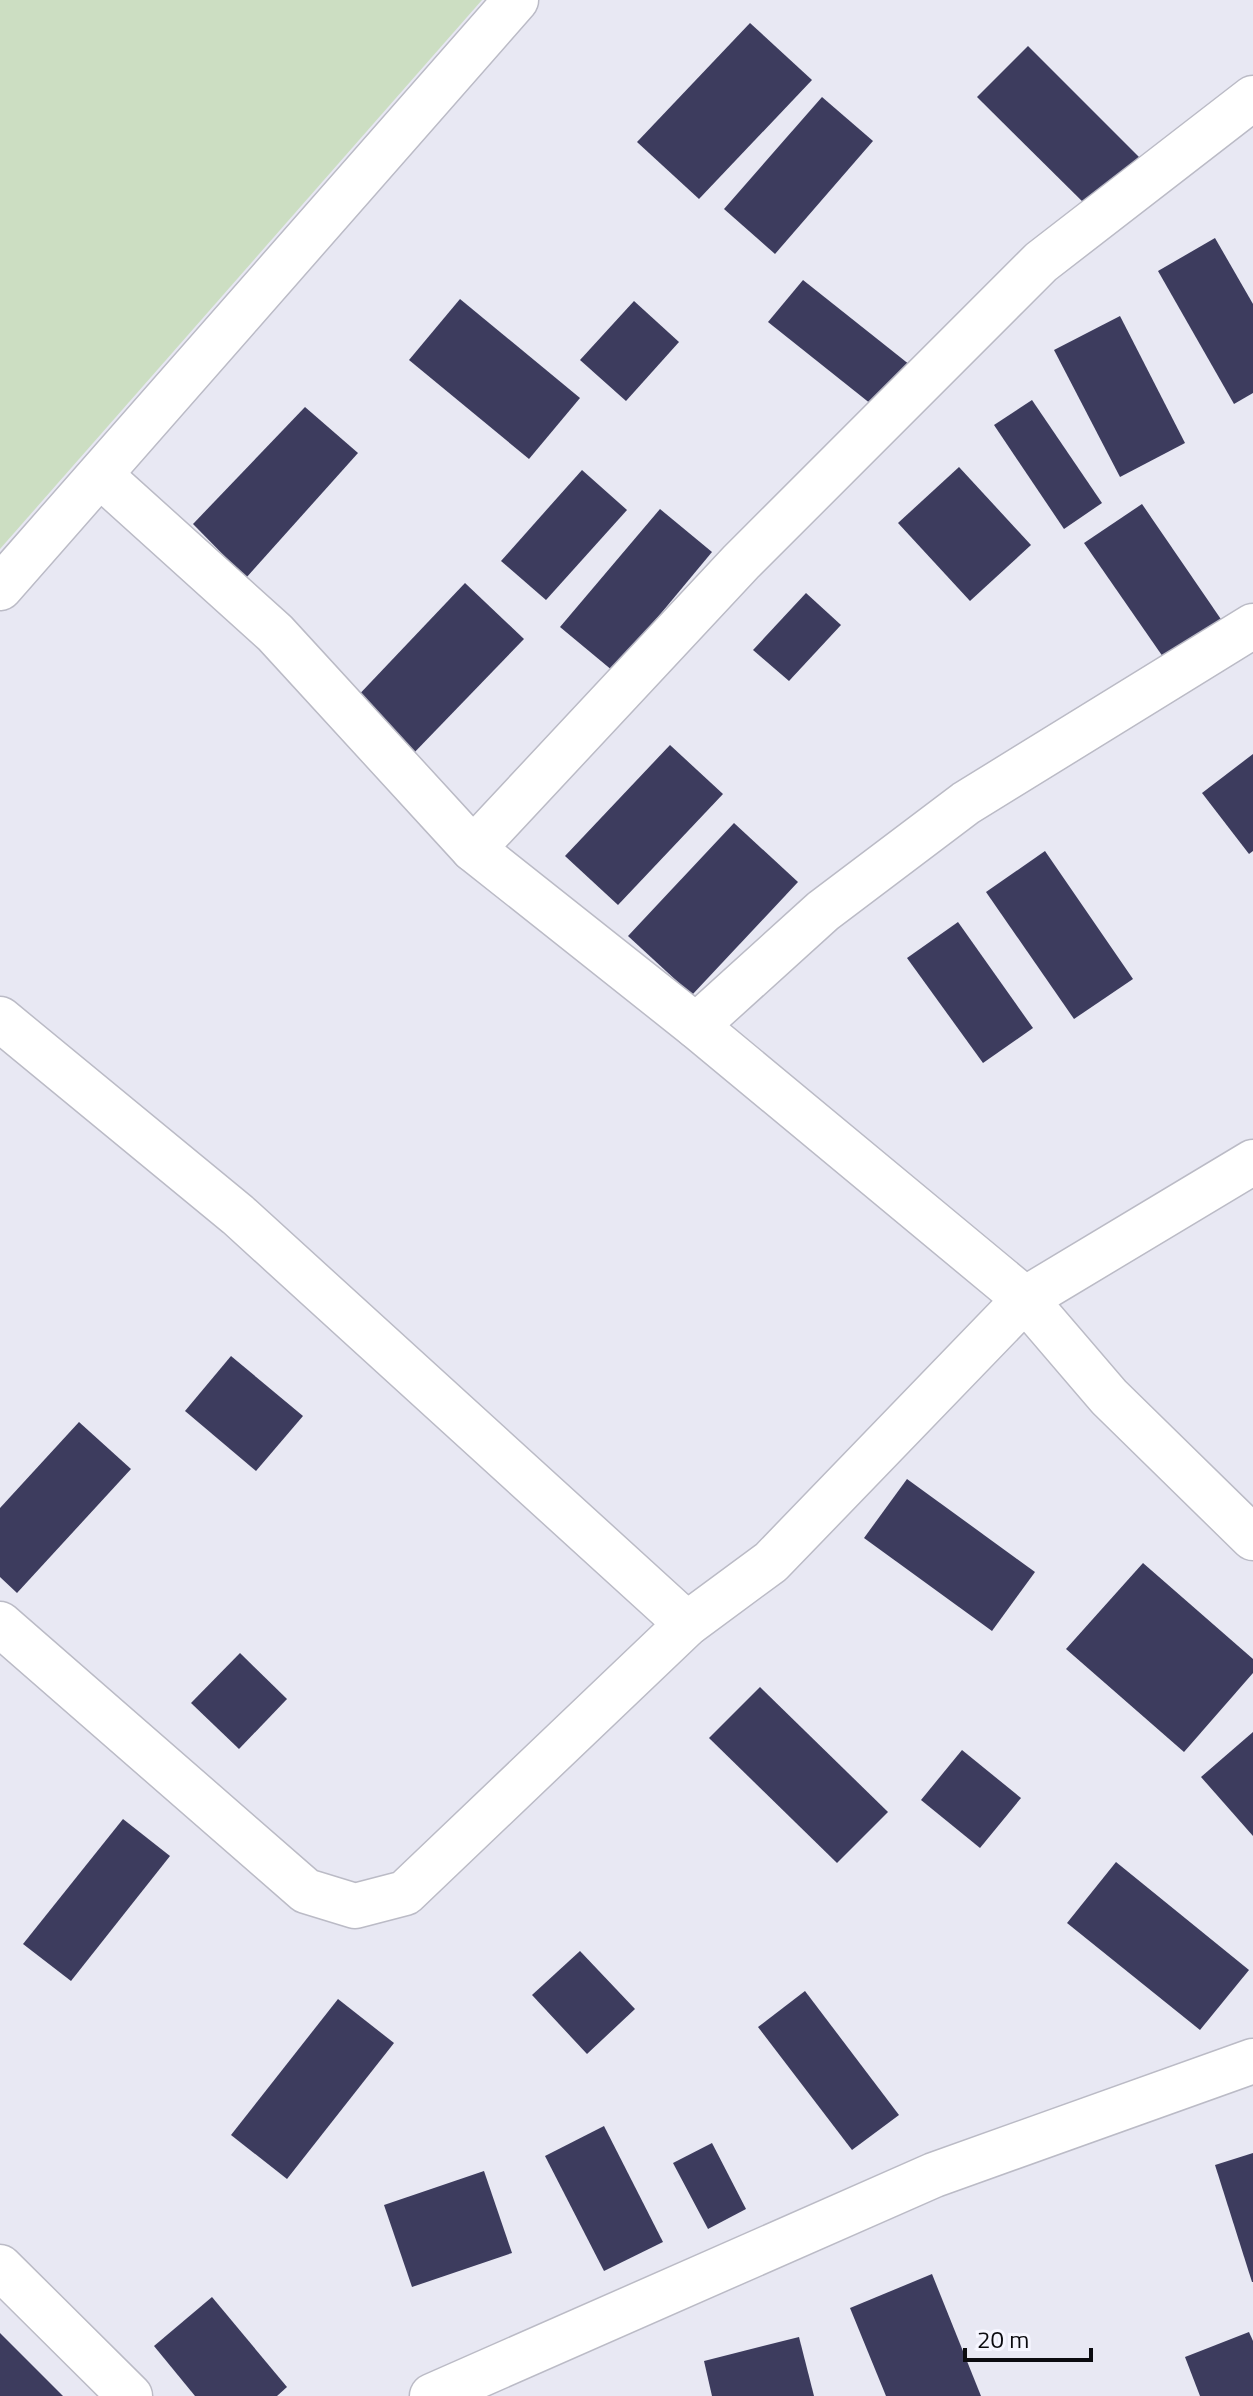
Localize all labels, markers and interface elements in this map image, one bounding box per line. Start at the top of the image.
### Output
scale bar [965,2312,1091,2362]
text: 20 m [977,2321,1029,2357]

